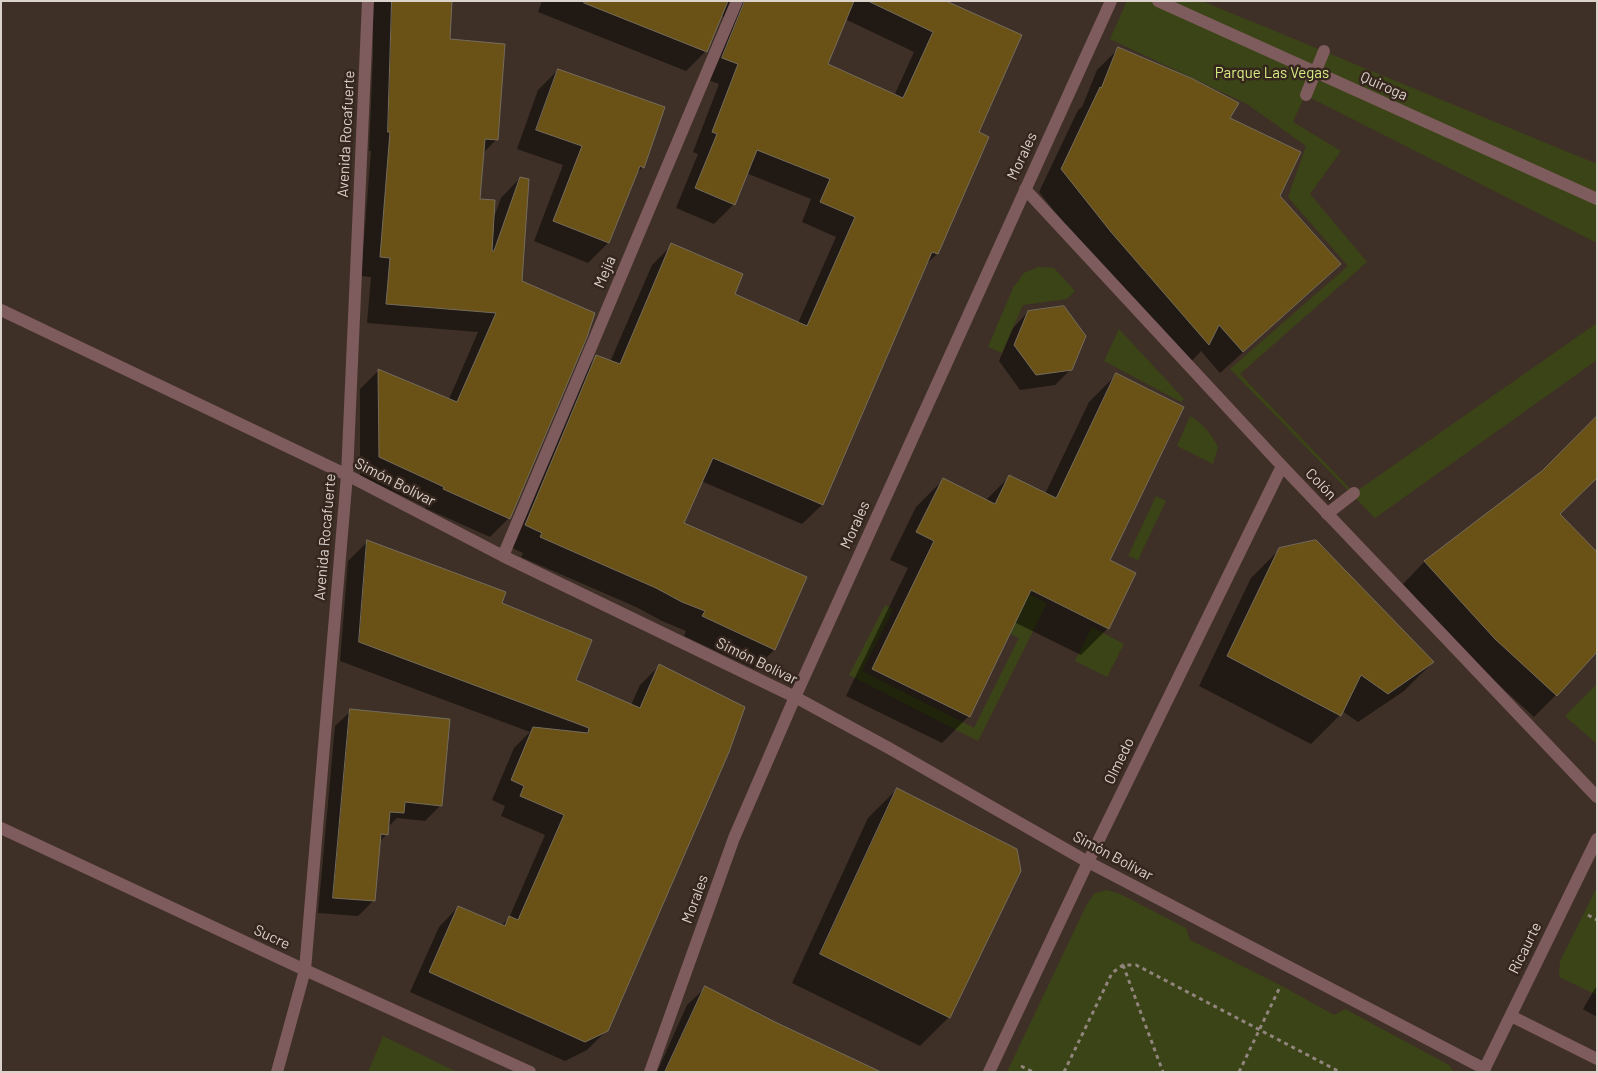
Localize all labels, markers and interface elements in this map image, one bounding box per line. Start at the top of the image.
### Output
park label: Parque Las Vegas [1215,64,1329,82]
street label: Quiroga [1358,68,1410,104]
street label: Avenida Rocafuerte [334,70,358,198]
street label: Morales [1003,129,1041,183]
street label: Mejía [590,253,620,291]
street label: Simón Bolívar [352,454,438,510]
street label: Colón [1302,464,1340,504]
street label: Avenida Rocafuerte [310,473,340,601]
street label: Morales [837,498,873,552]
street label: Simón Bolívar [713,634,801,688]
street label: Olmedo [1100,735,1138,787]
street label: Simón Bolívar [1070,827,1156,885]
street label: Morales [678,872,712,926]
street label: Ricaurte [1505,919,1545,977]
street label: Sucre [251,921,293,953]

